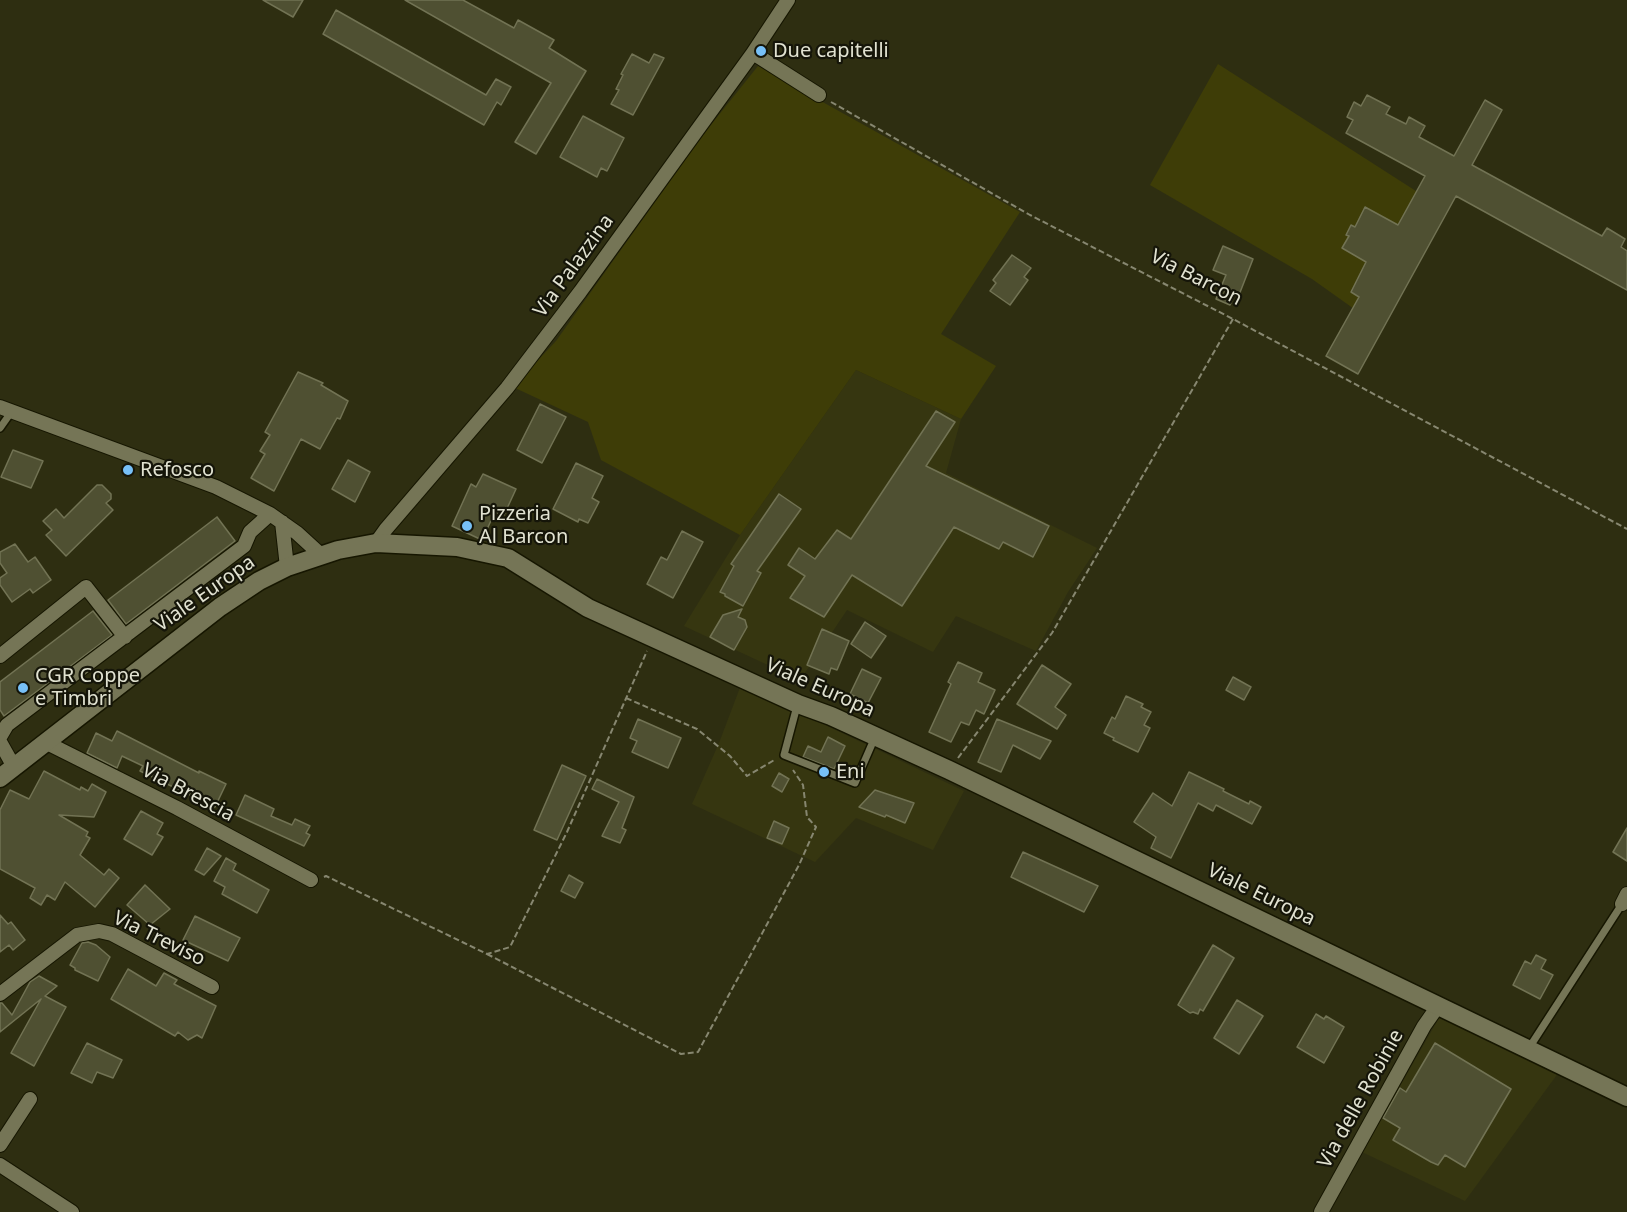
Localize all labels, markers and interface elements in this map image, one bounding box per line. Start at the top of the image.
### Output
place label: Due capitelli [773,39,889,63]
marker: Due capitelli [754,44,768,58]
street label: Via Palazzina [529,210,619,322]
street label: Via Barcon [1146,245,1246,311]
place label: Refosco [140,458,214,482]
marker: Refosco [121,463,135,477]
place label: Pizzeria Al Barcon [479,502,568,549]
marker: Pizzeria Al Barcon [460,519,474,533]
street label: Viale Europa [150,551,260,637]
street label: Viale Europa [762,653,878,723]
place label: CGR Coppe e Timbri [35,664,140,711]
marker: CGR Coppe e Timbri [16,681,30,695]
street label: Via Brescia [138,759,238,827]
place label: Eni [836,760,865,784]
marker: Eni [817,765,831,779]
street label: Viale Europa [1203,859,1319,931]
street label: Via Treviso [109,906,209,972]
street label: Via delle Robinie [1313,1026,1409,1172]

